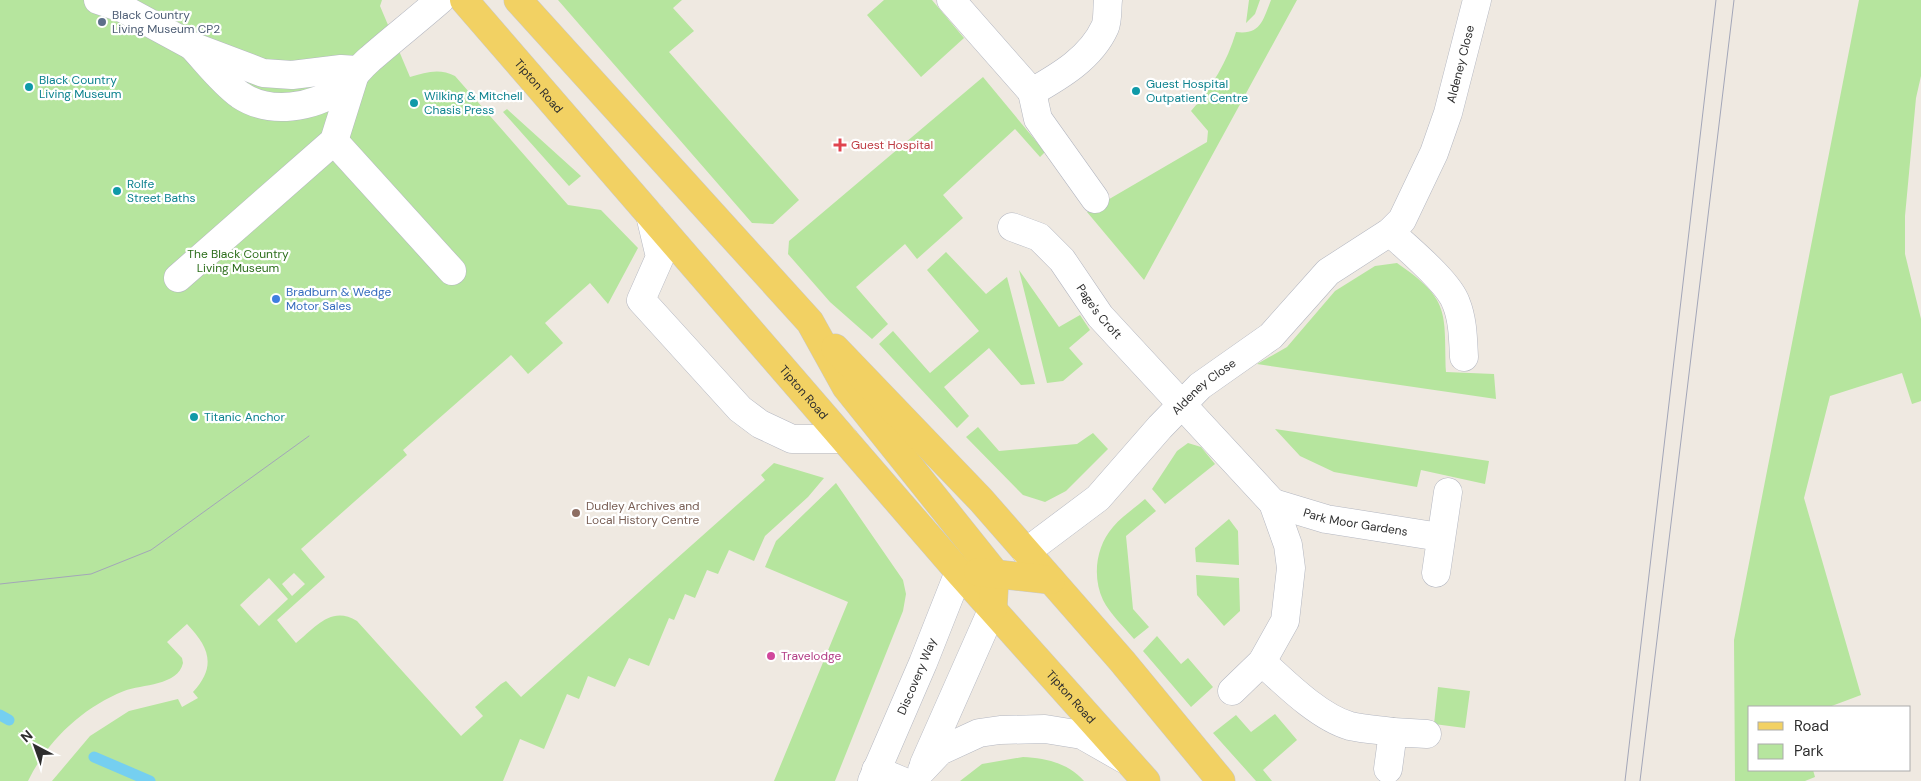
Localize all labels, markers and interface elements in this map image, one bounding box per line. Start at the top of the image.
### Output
place label: Black Country Living Museum CP2 [112,7,220,37]
marker: Black Country Living Museum CP2 [96,16,108,28]
street label: Aldeney Close [1443,23,1478,105]
street label: Tipton Road [511,56,566,117]
place label: Black Country Living Museum [39,72,122,102]
place label: Guest Hospital Outpatient Centre [1146,76,1248,106]
marker: Black Country Living Museum [23,81,35,93]
marker: Guest Hospital Outpatient Centre [1130,85,1142,97]
place label: Wilking & Mitchell Chasis Press [424,88,522,118]
marker: Wilking & Mitchell Chasis Press [408,97,420,109]
place label: Guest Hospital [851,137,933,153]
marker: Guest Hospital [833,138,847,152]
place label: Rolfe Street Baths [127,176,195,206]
marker: Rolfe Street Baths [111,185,123,197]
park label: The Black Country Living Museum [187,246,289,276]
street label: Page's Croft [1073,281,1126,343]
place label: Bradburn & Wedge Motor Sales [286,284,391,314]
marker: Bradburn & Wedge Motor Sales [270,293,282,305]
street label: Aldeney Close [1168,355,1239,418]
street label: Tipton Road [776,362,831,423]
place label: Titanic Anchor [204,409,285,425]
marker: Titanic Anchor [188,411,200,423]
place label: Dudley Archives and Local History Centre [586,498,700,528]
street label: Park Moor Gardens [1301,505,1409,540]
marker: Dudley Archives and Local History Centre [570,507,582,519]
street label: Discovery Way [894,635,940,717]
place label: Travelodge [781,648,841,664]
marker: Travelodge [765,650,777,662]
street label: Tipton Road [1043,667,1099,727]
legend [1748,706,1911,771]
text: Road [1794,716,1829,736]
north arrow [10,721,60,771]
text: N [17,726,36,746]
text: Park [1794,741,1824,761]

